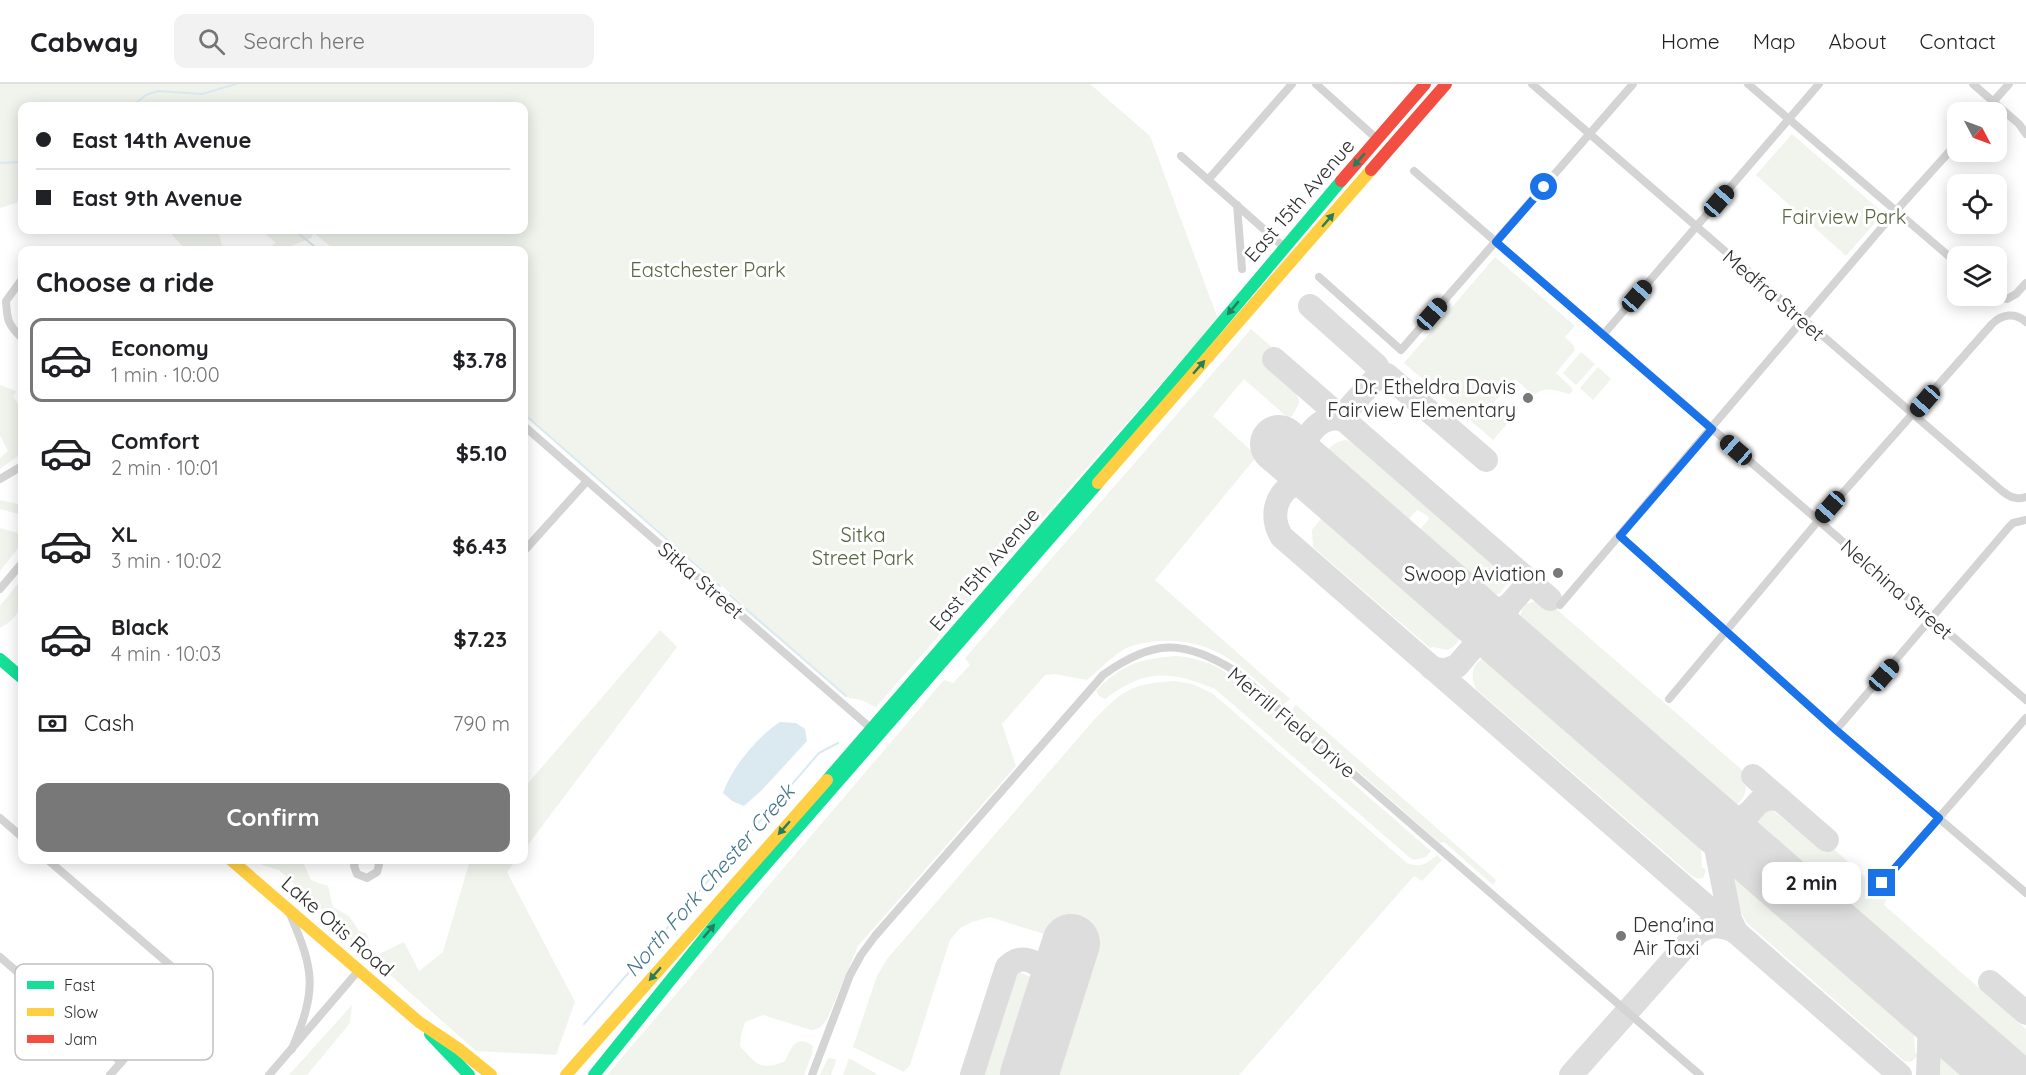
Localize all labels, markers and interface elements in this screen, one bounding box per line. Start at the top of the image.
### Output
search box [174,14,594,68]
text: Cabway [30,24,138,59]
icon: search [195,25,228,58]
text: Search here [243,27,365,55]
text: Home [1661,28,1720,54]
text: Map [1753,28,1796,54]
text: About [1829,28,1887,54]
text: Contact [1920,28,1996,54]
north arrow [1947,102,2007,162]
map controls [1947,102,2007,306]
text: East 14th Avenue [72,126,251,154]
street label: East 15th Avenue [1239,133,1359,267]
one-way arrow [1353,152,1366,167]
route start [1530,173,1557,200]
button: locate [1947,174,2007,234]
car [1700,182,1738,220]
text: East 9th Avenue [72,184,242,212]
park label: Fairview Park [1781,204,1907,229]
one-way arrow [1321,213,1334,228]
street label: Medfra Street [1718,244,1830,346]
button: layers [1947,246,2007,306]
park label: Eastchester Park [630,257,786,282]
text: Choose a ride [36,265,214,299]
car [1618,277,1656,315]
car [1413,295,1451,333]
one-way arrow [1226,300,1239,316]
icon: car [39,333,93,387]
text: Economy [111,334,209,362]
text: $3.78 [452,346,507,374]
one-way arrow [1192,359,1206,374]
text: 1 min · 10:00 [111,362,220,387]
place label: Dr. Etheldra Davis Fairview Elementary [1327,374,1516,422]
car [1906,382,1944,420]
marker: Dr. Etheldra Davis Fairview Elementary [1521,391,1535,405]
icon: car [39,426,93,480]
text: Comfort [111,427,200,455]
car [1717,431,1755,469]
text: $5.10 [456,439,507,467]
text: 2 min · 10:01 [111,455,219,480]
car [1811,488,1849,526]
street label: East 15th Avenue [924,502,1044,636]
icon: car [39,519,93,573]
text: XL [111,520,138,548]
park label: Sitka Street Park [812,522,914,570]
text: $6.43 [452,532,507,560]
street label: Nelchina Street [1836,534,1958,645]
street label: Sitka Street [653,536,749,624]
text: 3 min · 10:02 [111,548,222,573]
place label: Swoop Aviation [1404,561,1546,586]
marker: Swoop Aviation [1551,566,1565,580]
icon: car [39,612,93,666]
text: Black [111,613,169,641]
text: $7.23 [454,625,507,653]
text: 4 min · 10:03 [111,641,221,666]
car [1865,656,1903,694]
street label: Merrill Field Drive [1223,661,1361,783]
icon: cash [36,707,69,740]
text: Cash [84,709,135,737]
text: 790 m [453,711,510,736]
water label: North Fork Chester Creek [618,777,801,982]
button: Confirm [36,783,510,852]
one-way arrow [778,820,791,835]
callout: 2 min [1762,862,1861,904]
route end [1868,869,1895,896]
street label: Lake Otis Road [277,870,399,982]
text: 2 min [1785,870,1838,895]
place label: Dena'ina Air Taxi [1633,912,1714,960]
one-way arrow [703,923,716,939]
marker: Dena'ina Air Taxi [1614,929,1628,943]
legend [15,964,213,1060]
one-way arrow [649,966,662,981]
text: Fast [64,975,95,995]
text: Slow [64,1002,98,1022]
text: Jam [64,1029,97,1049]

